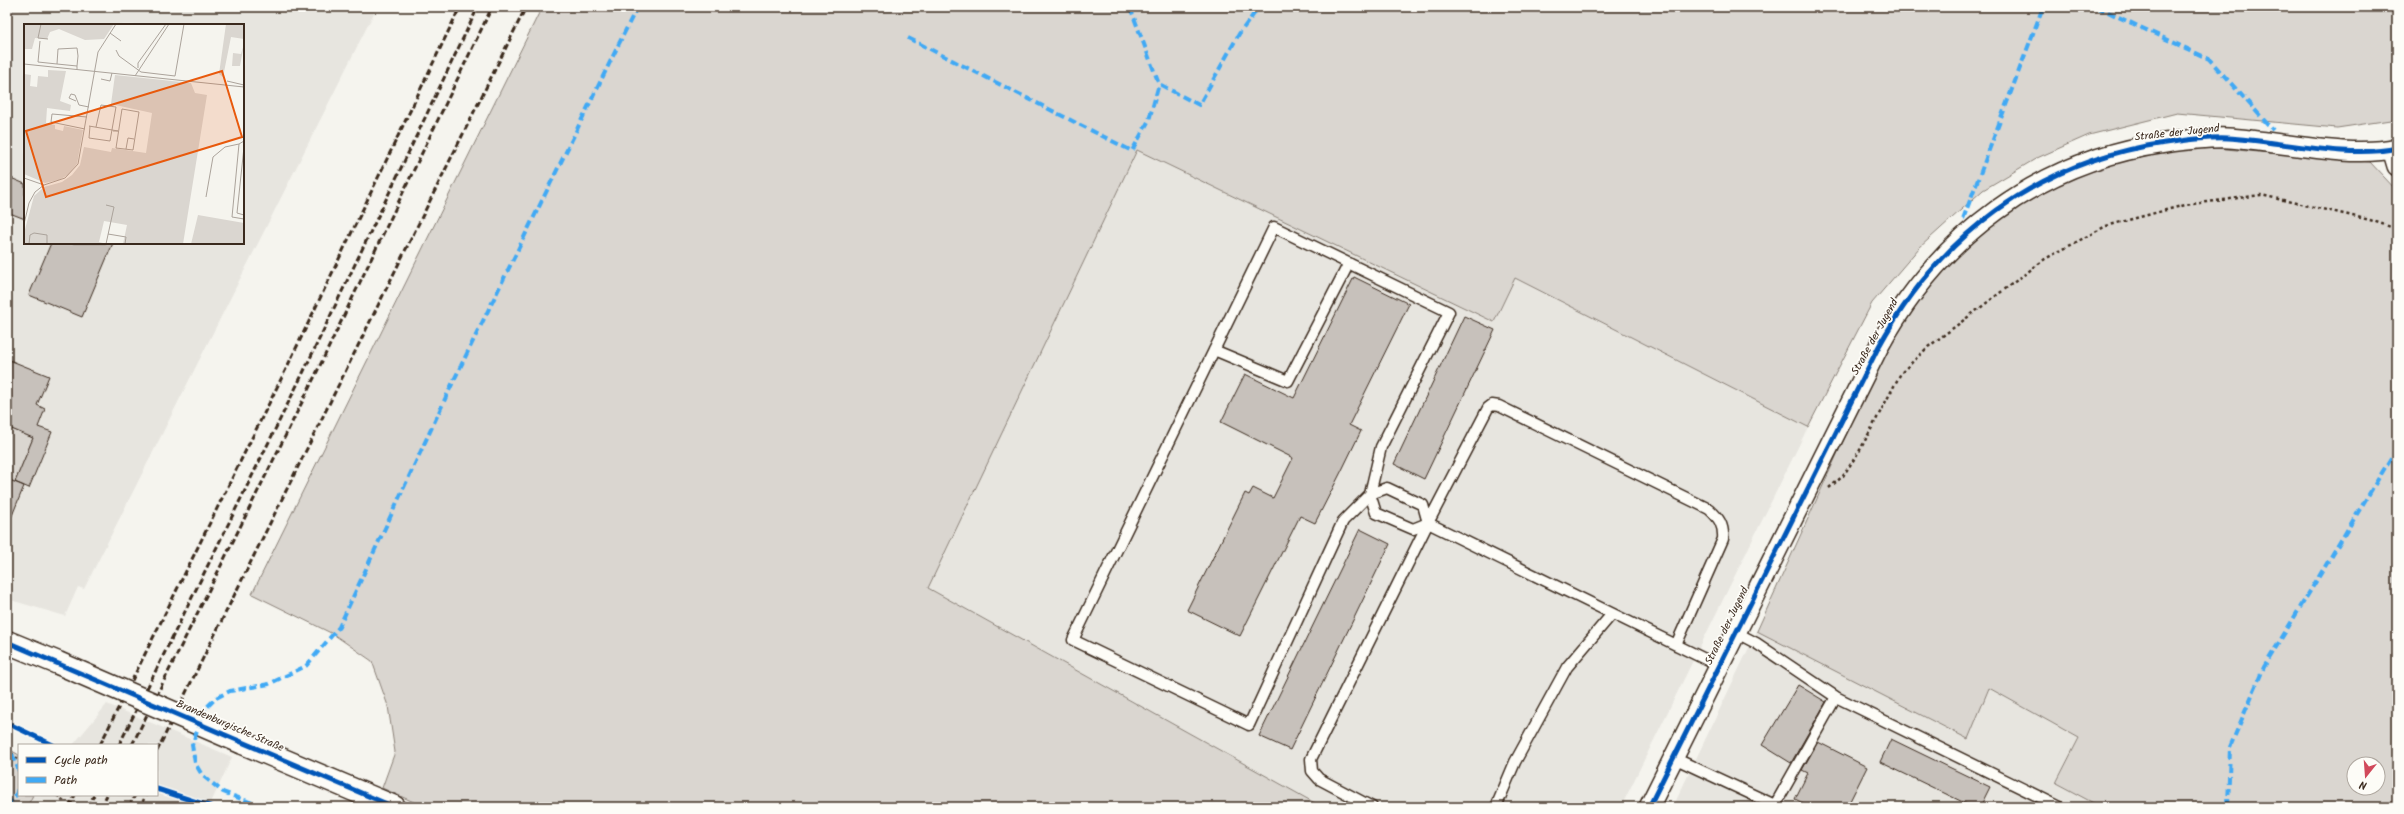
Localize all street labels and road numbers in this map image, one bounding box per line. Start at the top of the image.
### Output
street label: Straße der Jugend [2134,120,2221,146]
street label: Straße der Jugend [1846,295,1904,379]
street label: Straße der Jugend [1700,583,1754,668]
street label: Brandenburgische Straße [173,695,287,757]

